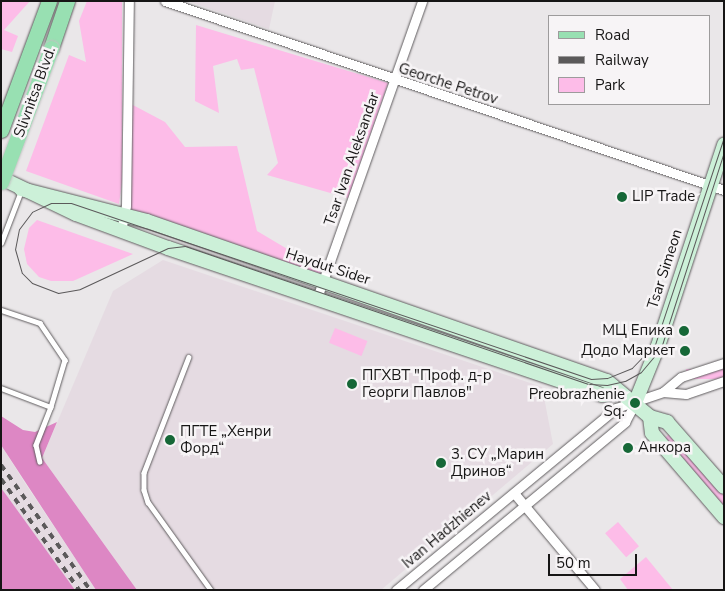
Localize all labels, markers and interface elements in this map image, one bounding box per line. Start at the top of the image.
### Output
legend [548,15,710,105]
text: Road [595,25,630,45]
street label: Slivnitsa Blvd. [10,44,60,140]
text: Railway [595,50,649,70]
street label: Georche Petrov [396,59,500,109]
text: Park [595,75,625,95]
street label: Tsar Ivan Aleksandar [321,90,383,228]
place label: LIP Trade [632,188,695,206]
marker: LIP Trade [616,191,628,203]
street label: Tsar Simeon [644,227,686,311]
street label: Haydut Sider [283,245,373,289]
place label: МЦ Епика [602,322,673,340]
marker: МЦ Епика [677,324,691,338]
place label: Додо Маркет [581,342,675,360]
marker: Додо Маркет [679,345,691,357]
place label: ПГХВТ "Проф. д-р Георги Павлов" [362,366,492,401]
marker: ПГХВТ "Проф. д-р Георги Павлов" [346,378,358,390]
place label: Preobrazhenie Sq. [529,385,625,420]
marker: Preobrazhenie Sq. [629,397,641,409]
place label: ПГТЕ „Хенри Форд“ [180,422,271,457]
marker: ПГТЕ „Хенри Форд“ [164,434,176,446]
place label: Анкора [638,439,691,457]
marker: Анкора [622,442,634,454]
place label: 3. СУ „Марин Дринов“ [451,445,544,480]
marker: 3. СУ „Марин Дринов“ [435,457,447,469]
street label: Ivan Hadzhienev [399,487,495,573]
scale bar [550,544,639,576]
text: 50 m [556,553,591,573]

